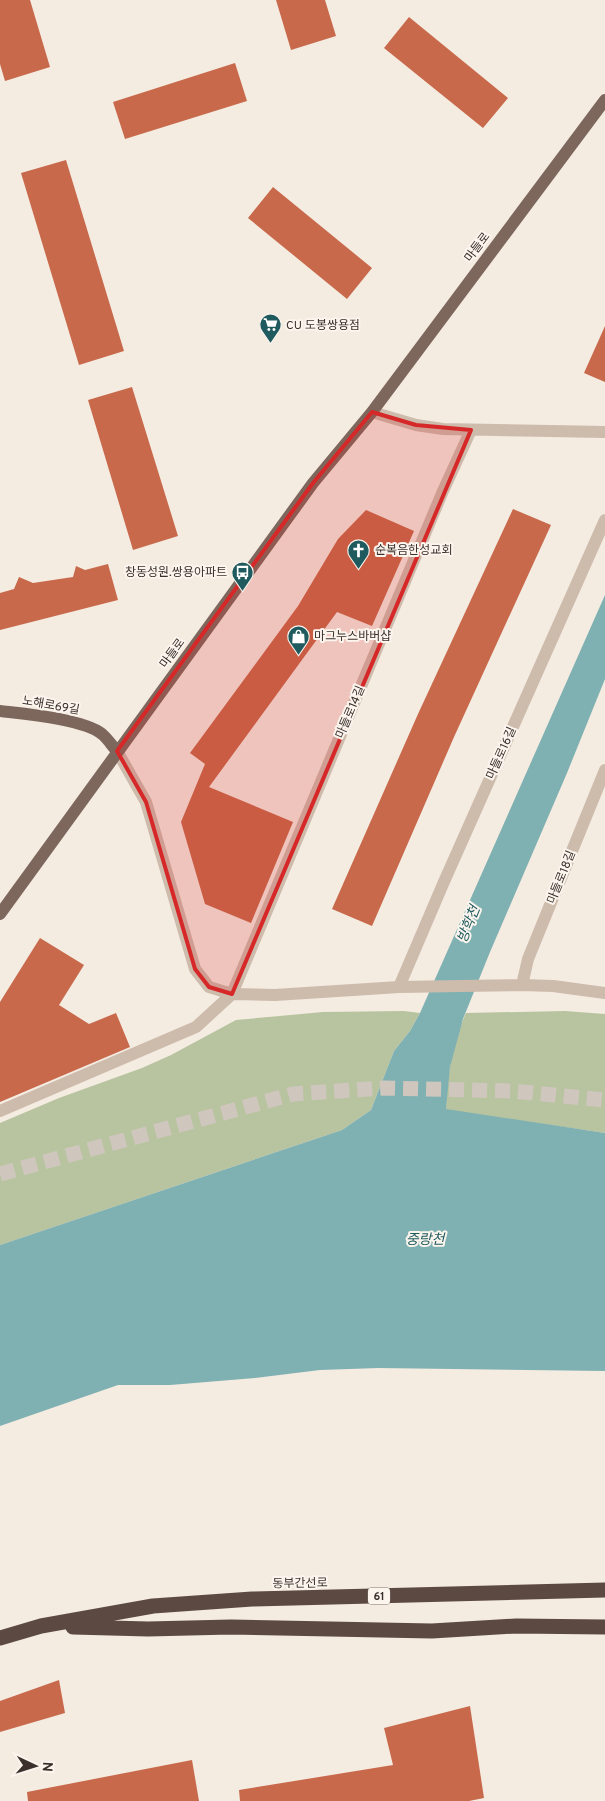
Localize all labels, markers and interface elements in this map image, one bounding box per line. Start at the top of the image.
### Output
street label: 마들로 [461,230,494,266]
supermarket icon: CU 도봉쌍용점 [258,313,282,344]
place label: CU 도봉쌍용점 [286,318,360,334]
church icon: 순복음한성교회 [347,538,371,569]
place label: 순복음한성교회 [375,543,452,559]
bus stop icon: 창동성원.쌍용아파트 [231,560,255,591]
place label: 창동성원.쌍용아파트 [125,565,227,581]
shop icon: 마그누스바버샵 [286,624,310,655]
place label: 마그누스바버샵 [314,629,391,645]
street label: 마들로 [157,635,189,672]
street label: 마들로14길 [333,684,369,741]
street label: 노해로69길 [21,693,81,719]
street label: 마들로16길 [483,725,521,782]
street label: 마들로18길 [544,848,580,906]
water label: 방학천 [454,902,485,946]
water label: 중랑천 [406,1232,445,1249]
street label: 동부간선로 [272,1576,328,1592]
road number: 61 [368,1588,390,1604]
north arrow [10,1741,60,1791]
text: N [38,1761,55,1772]

